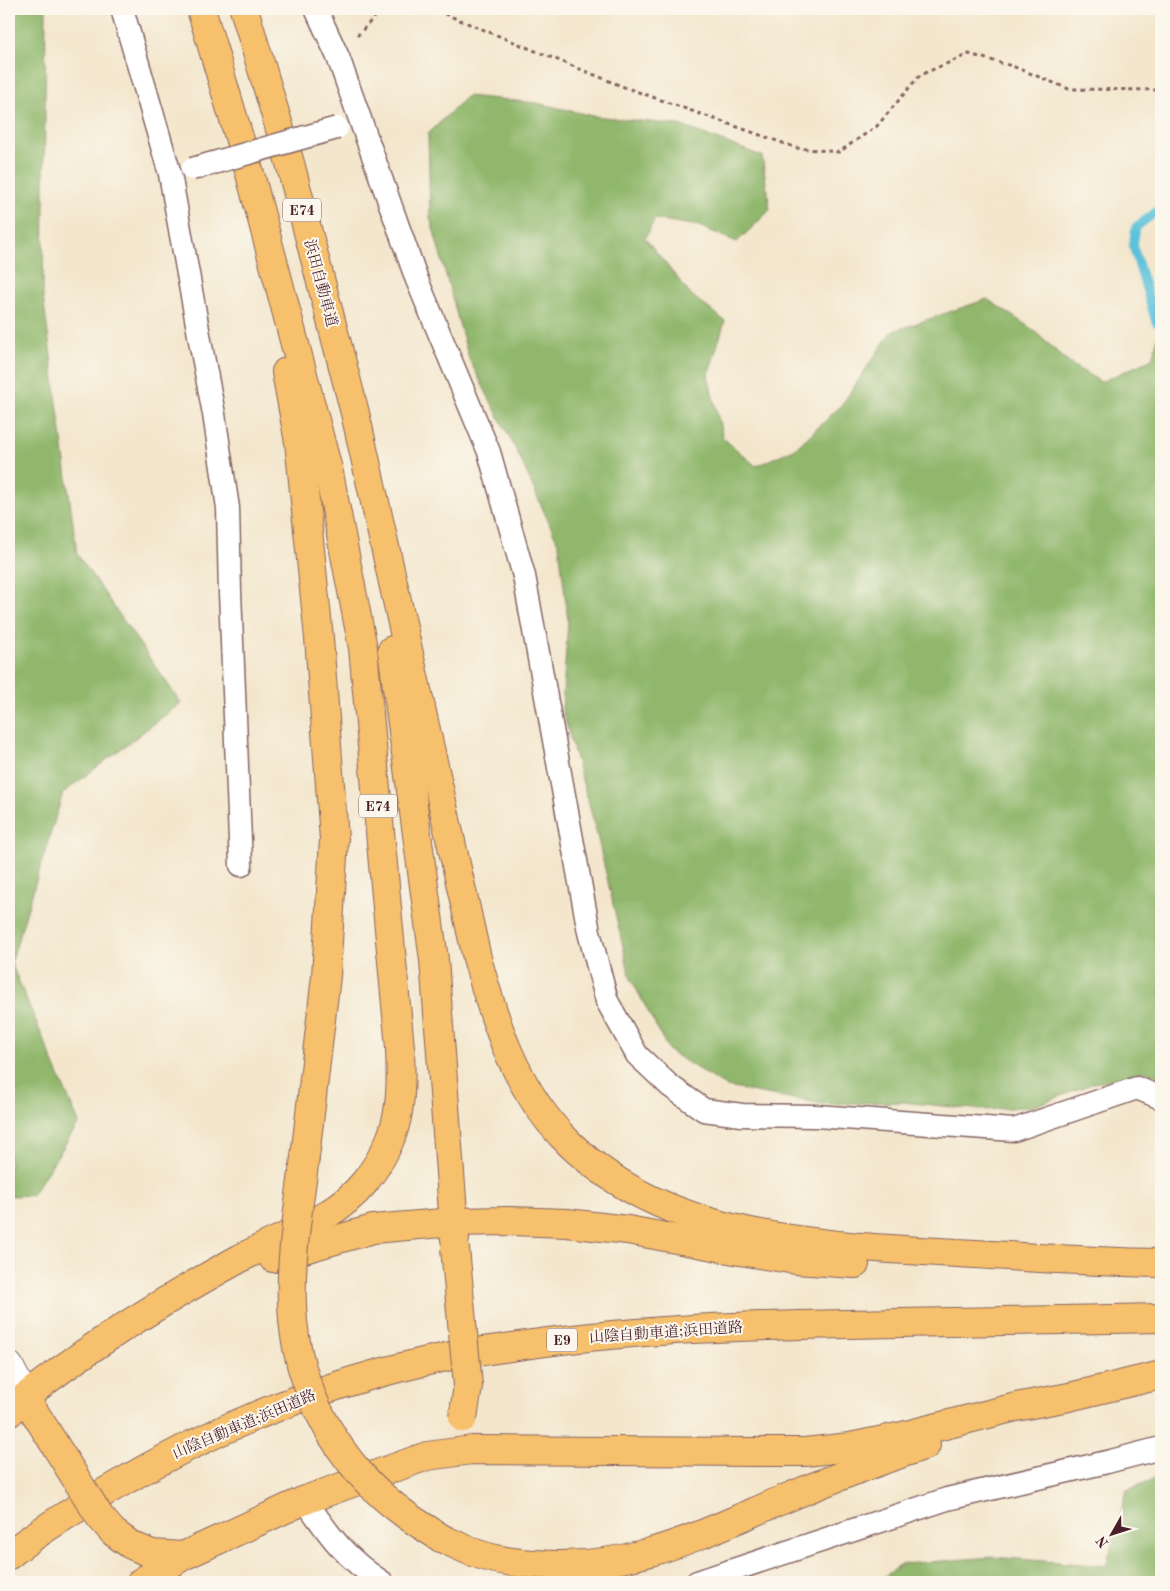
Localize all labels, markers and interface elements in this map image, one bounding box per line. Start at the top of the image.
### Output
road number: E74 [283,198,321,222]
street label: 浜田自動車道 [301,237,340,329]
road number: E74 [359,794,397,818]
street label: 山陰自動車道;浜田道路 [589,1319,744,1346]
road number: E9 [547,1328,577,1352]
street label: 山陰自動車道;浜田道路 [170,1387,318,1462]
north arrow [1088,1508,1138,1558]
text: N [1094,1533,1111,1550]

